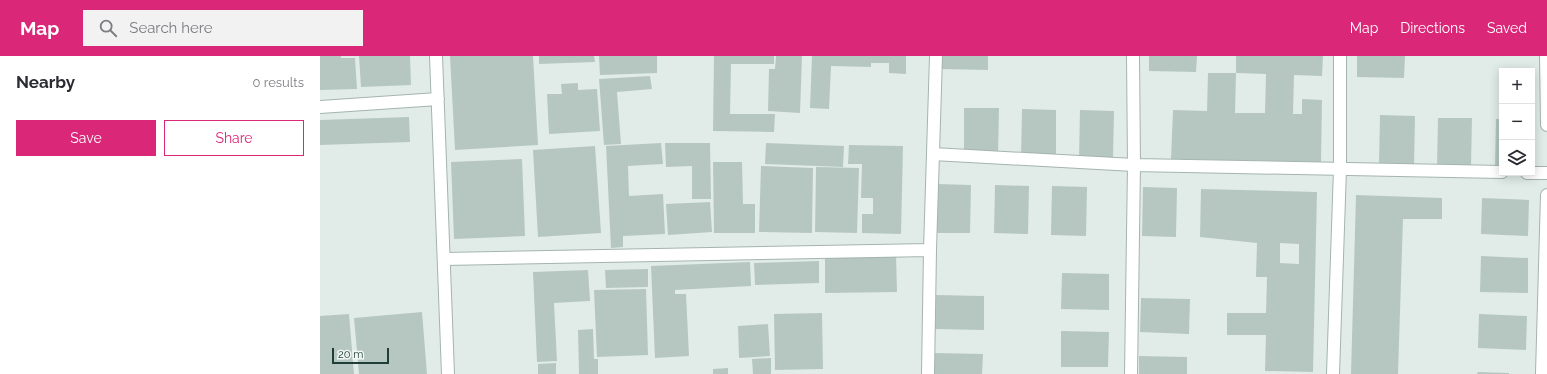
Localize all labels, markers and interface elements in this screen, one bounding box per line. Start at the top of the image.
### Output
search box [83,10,363,46]
text: Map [20,17,59,39]
icon: search [97,17,119,39]
text: Search here [129,19,213,37]
text: Map [1350,20,1378,36]
text: Directions [1400,20,1465,36]
text: Saved [1487,20,1527,36]
map controls [1499,68,1535,176]
button: + [1499,68,1535,104]
text: Nearby [16,72,75,92]
text: 0 results [253,75,304,90]
button: − [1499,104,1535,140]
button: Save [16,120,156,156]
button: Share [164,120,304,156]
button: layers [1499,140,1535,176]
scale bar [332,346,389,365]
text: 20 m [338,348,363,361]

